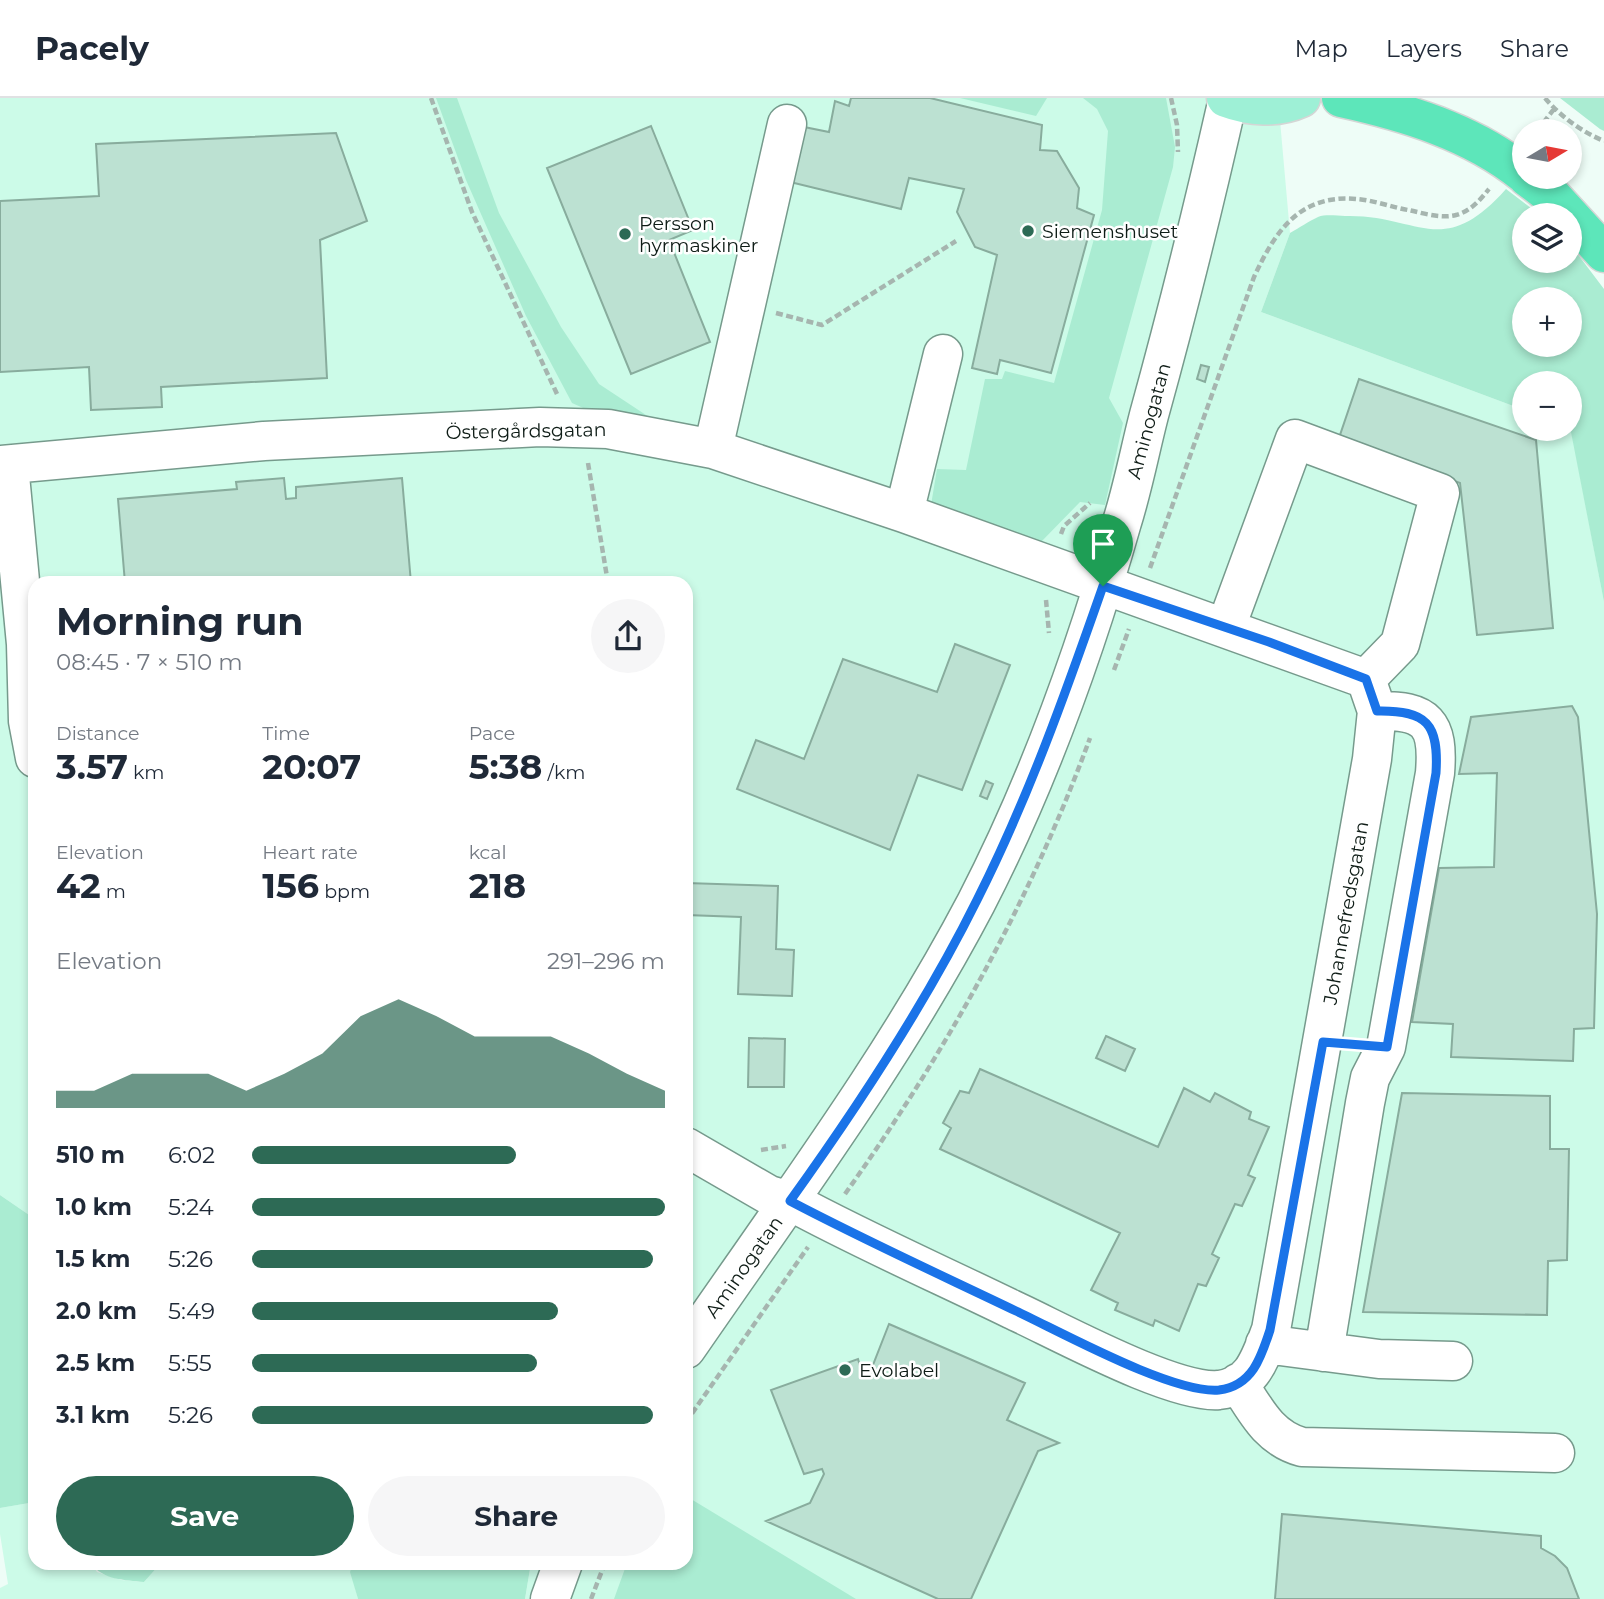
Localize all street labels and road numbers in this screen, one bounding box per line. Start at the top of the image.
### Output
street label: Aminogatan [1122,360,1176,482]
street label: Östergårdsgatan [445,418,607,444]
street label: Johannefredsgatan [1318,820,1373,1007]
street label: Aminogatan [700,1212,788,1322]

